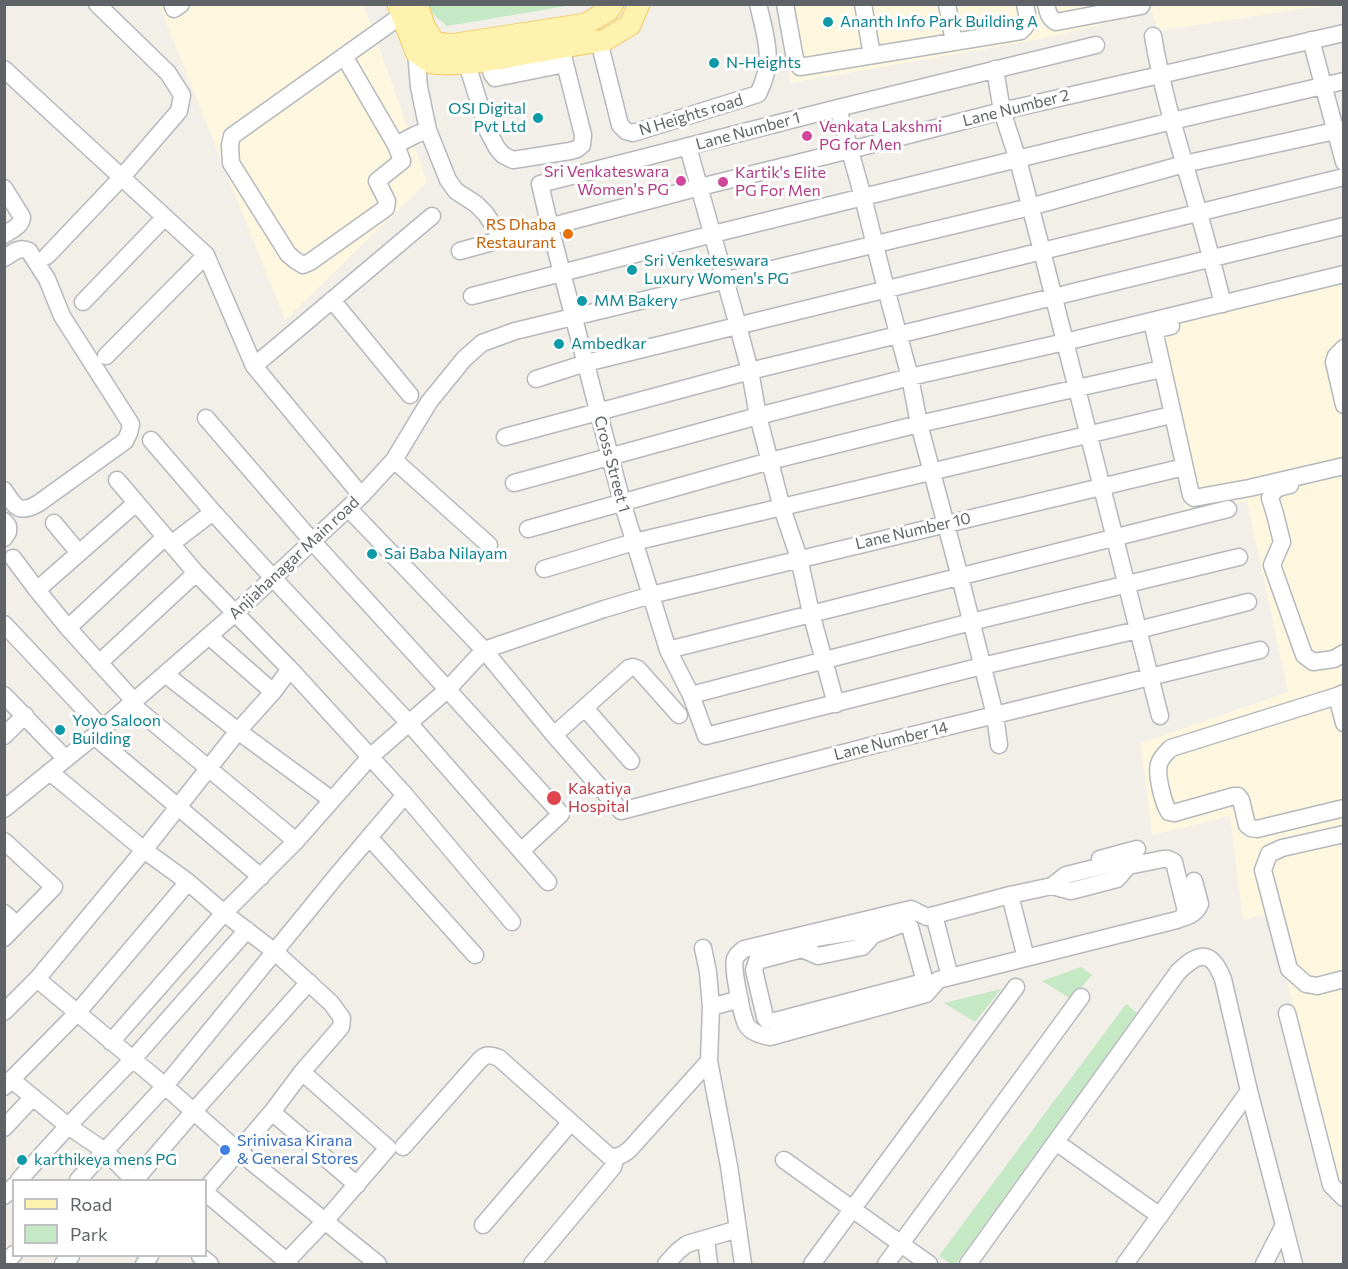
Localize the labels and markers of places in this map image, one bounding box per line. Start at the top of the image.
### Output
place label: Ananth Info Park Building A [840,12,1038,32]
marker: Ananth Info Park Building A [821,15,835,29]
place label: N-Heights [726,53,801,73]
marker: N-Heights [707,56,721,70]
place label: OSI Digital Pvt Ltd [448,99,526,137]
marker: OSI Digital Pvt Ltd [531,111,545,125]
place label: Venkata Lakshmi PG for Men [819,117,942,155]
marker: Venkata Lakshmi PG for Men [800,129,814,143]
place label: Sri Venkateswara Women's PG [544,162,669,200]
place label: Kartik's Elite PG For Men [735,163,826,201]
marker: Sri Venkateswara Women's PG [674,174,688,188]
marker: Kartik's Elite PG For Men [716,175,730,189]
place label: RS Dhaba Restaurant [476,215,556,253]
marker: RS Dhaba Restaurant [561,227,575,241]
place label: Sri Venketeswara Luxury Women's PG [644,251,789,289]
marker: Sri Venketeswara Luxury Women's PG [625,263,639,277]
place label: MM Bakery [594,291,678,311]
marker: MM Bakery [575,294,589,308]
place label: Ambedkar [571,334,647,354]
marker: Ambedkar [552,337,566,351]
place label: Sai Baba Nilayam [384,544,507,564]
marker: Sai Baba Nilayam [365,547,379,561]
place label: Yoyo Saloon Building [72,711,161,749]
marker: Yoyo Saloon Building [53,723,67,737]
place label: Kakatiya Hospital [568,779,631,817]
marker: Kakatiya Hospital [545,789,563,807]
place label: Srinivasa Kirana & General Stores [237,1131,358,1169]
marker: Srinivasa Kirana & General Stores [218,1143,232,1157]
place label: karthikeya mens PG [34,1150,177,1170]
marker: karthikeya mens PG [15,1153,29,1167]

